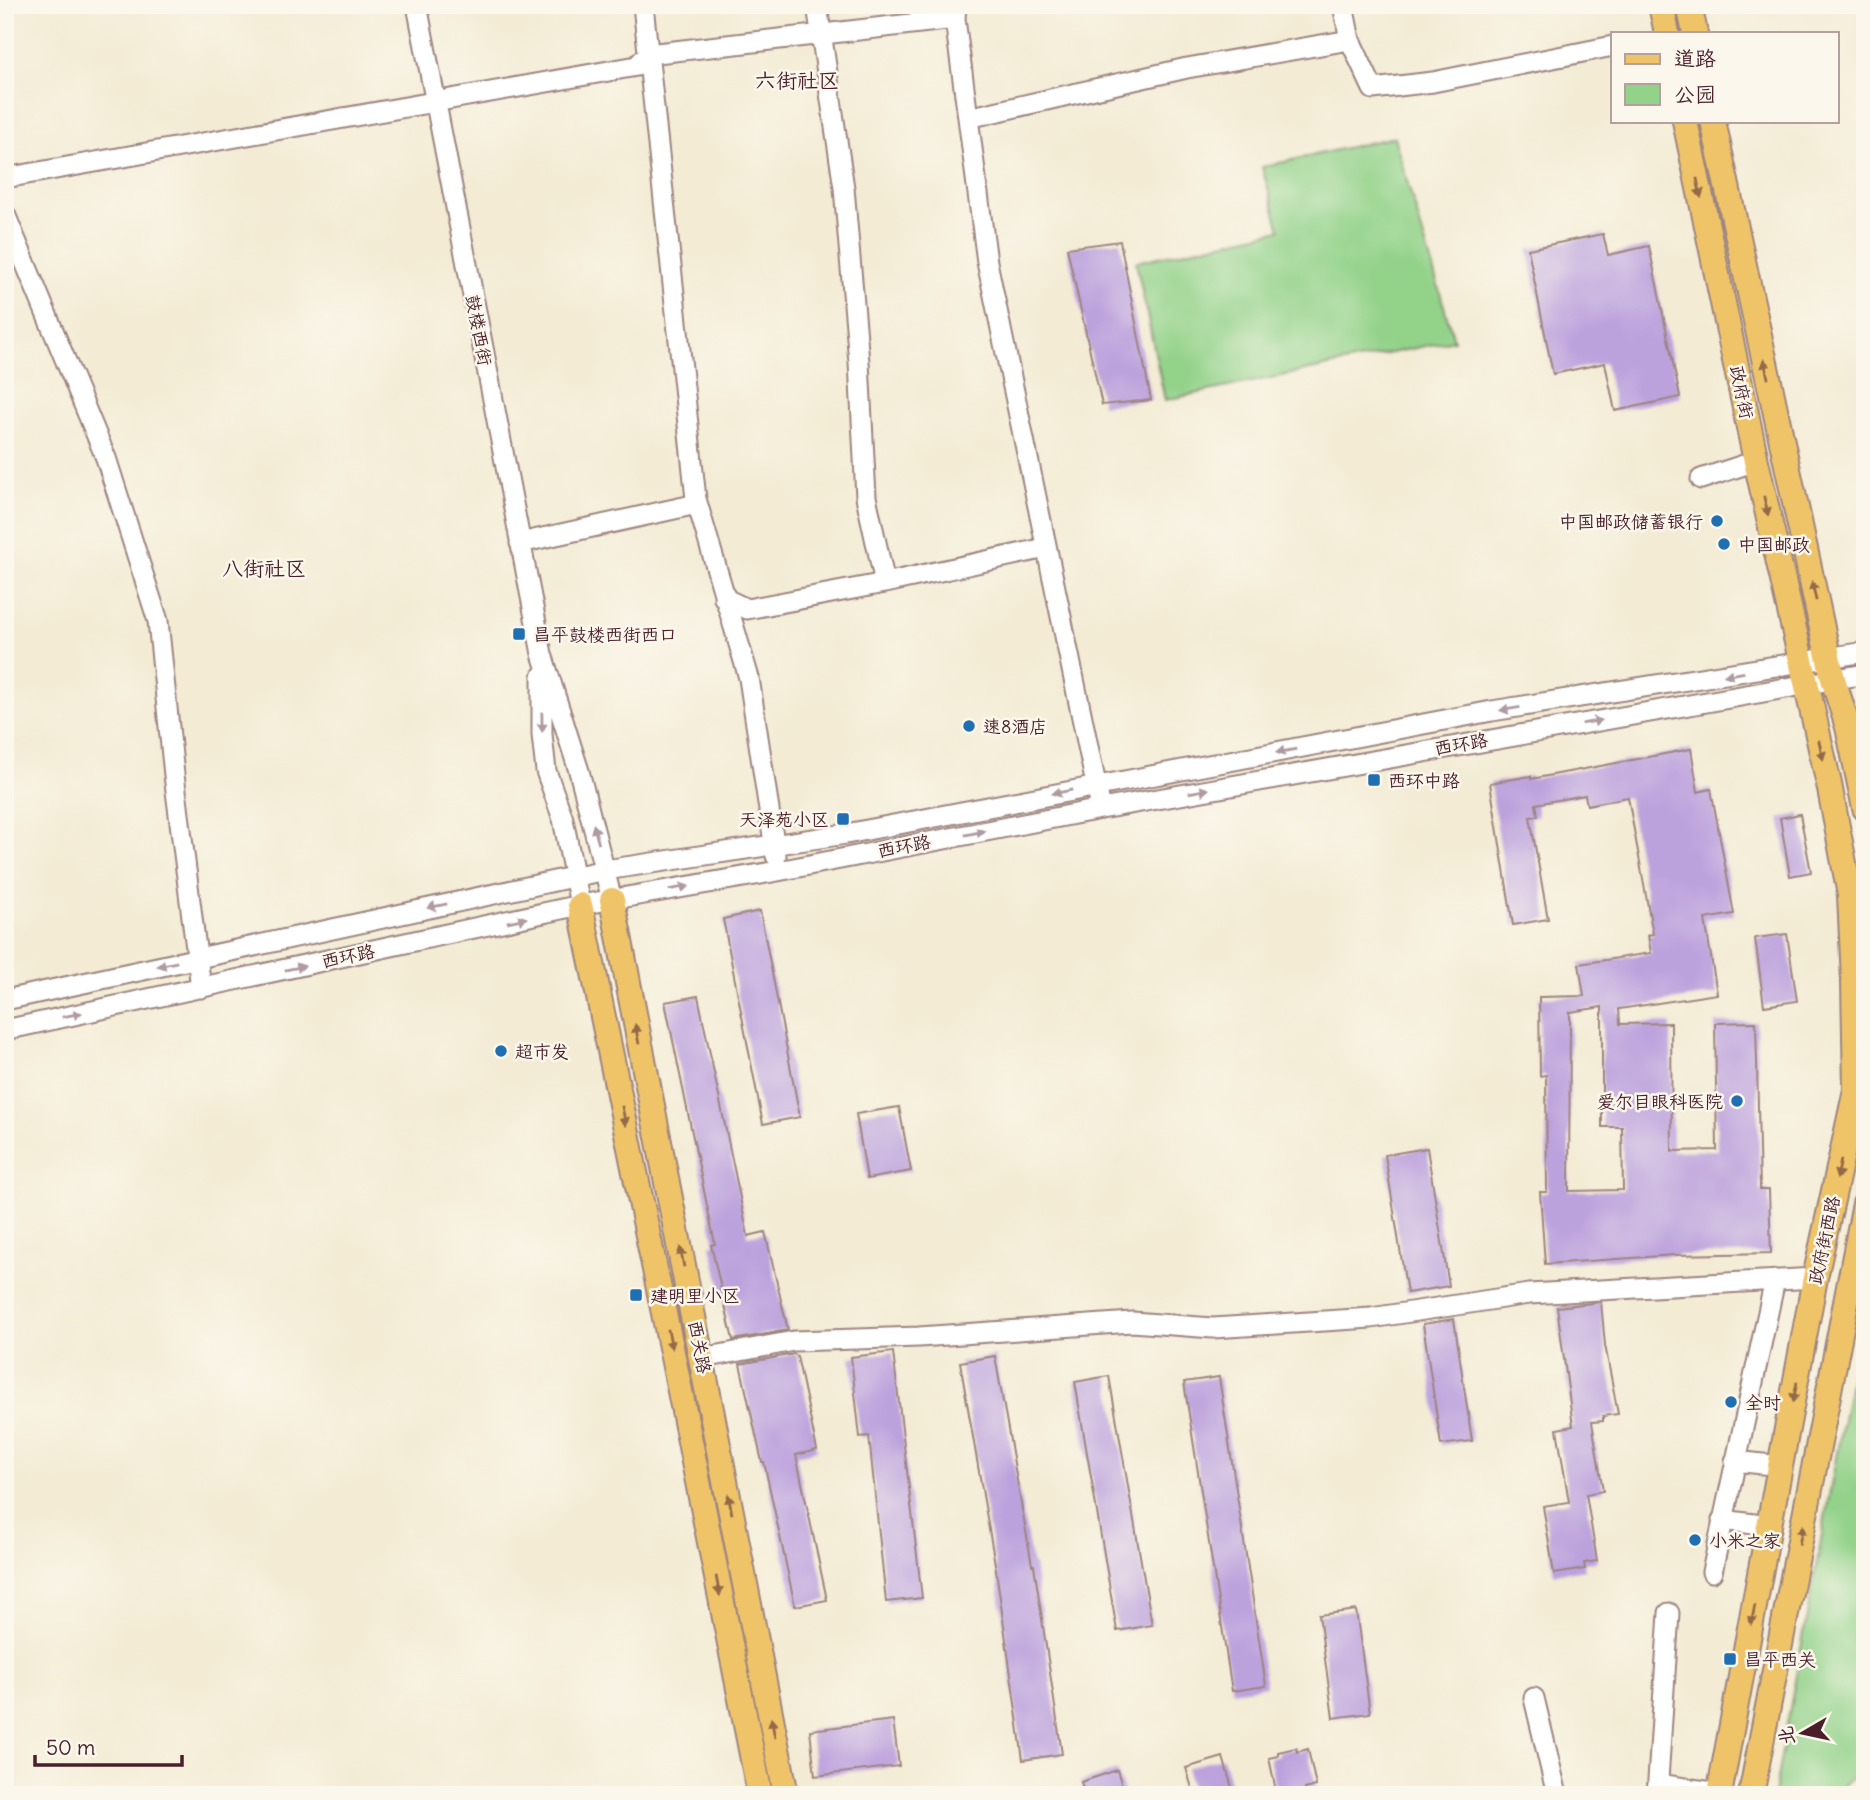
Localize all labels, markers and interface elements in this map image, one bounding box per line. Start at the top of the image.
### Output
legend [1611,32,1839,122]
text: 道路 [1674,45,1716,72]
district label: 六街社区 [755,67,839,94]
text: 公园 [1674,81,1716,108]
one-way arrow [1694,177,1705,199]
street label: 鼓楼西街 [461,292,497,368]
one-way arrow [1761,358,1772,380]
street label: 政府街 [1725,363,1759,421]
one-way arrow [1761,495,1772,517]
place label: 中国邮政储蓄银行 [1559,510,1703,533]
marker: 中国邮政储蓄银行 [1709,513,1725,529]
place label: 中国邮政 [1738,533,1810,556]
marker: 中国邮政 [1716,536,1732,552]
district label: 八街社区 [222,555,306,582]
one-way arrow [1809,580,1820,602]
place label: 昌平鼓楼西街西口 [533,623,677,646]
marker: 昌平鼓楼西街西口 [511,626,527,642]
one-way arrow [1723,668,1745,679]
one-way arrow [1499,704,1521,715]
one-way arrow [536,712,548,734]
place label: 速8酒店 [983,715,1047,738]
one-way arrow [1581,716,1603,727]
marker: 速8酒店 [961,718,977,734]
street label: 西环路 [1432,728,1490,760]
one-way arrow [1816,739,1827,761]
one-way arrow [1275,746,1297,757]
place label: 西环中路 [1388,769,1460,792]
marker: 西环中路 [1366,772,1382,788]
one-way arrow [1188,785,1210,796]
one-way arrow [1051,787,1073,798]
place label: 天泽苑小区 [739,808,829,831]
marker: 天泽苑小区 [835,811,851,827]
one-way arrow [590,822,601,844]
one-way arrow [964,827,986,838]
street label: 西环路 [875,830,933,862]
one-way arrow [668,882,690,893]
one-way arrow [426,901,448,912]
one-way arrow [506,914,528,925]
street label: 西环路 [319,939,377,973]
one-way arrow [156,959,178,970]
one-way arrow [284,962,306,973]
one-way arrow [61,1010,83,1021]
one-way arrow [632,1023,643,1045]
place label: 超市发 [515,1040,569,1063]
marker: 超市发 [493,1043,509,1059]
place label: 爱尔目眼科医院 [1597,1090,1723,1113]
marker: 爱尔目眼科医院 [1729,1093,1745,1109]
one-way arrow [618,1105,629,1127]
one-way arrow [1833,1158,1844,1180]
street label: 政府街西路 [1803,1194,1845,1286]
one-way arrow [676,1246,687,1268]
place label: 建明里小区 [650,1284,740,1307]
marker: 建明里小区 [628,1287,644,1303]
street label: 西关路 [684,1318,716,1376]
one-way arrow [664,1328,675,1350]
one-way arrow [1789,1381,1800,1403]
place label: 全时 [1745,1391,1781,1414]
marker: 全时 [1723,1394,1739,1410]
one-way arrow [724,1493,735,1515]
one-way arrow [1796,1524,1807,1546]
place label: 小米之家 [1709,1529,1781,1552]
marker: 小米之家 [1687,1532,1703,1548]
one-way arrow [713,1575,724,1597]
one-way arrow [1747,1605,1758,1627]
place label: 昌平西关 [1744,1648,1816,1671]
marker: 昌平西关 [1722,1651,1738,1667]
north arrow [1769,1699,1839,1769]
one-way arrow [768,1717,779,1739]
scale bar [35,1723,182,1767]
text: 北 [1773,1724,1800,1747]
text: 50 m [46,1734,95,1761]

